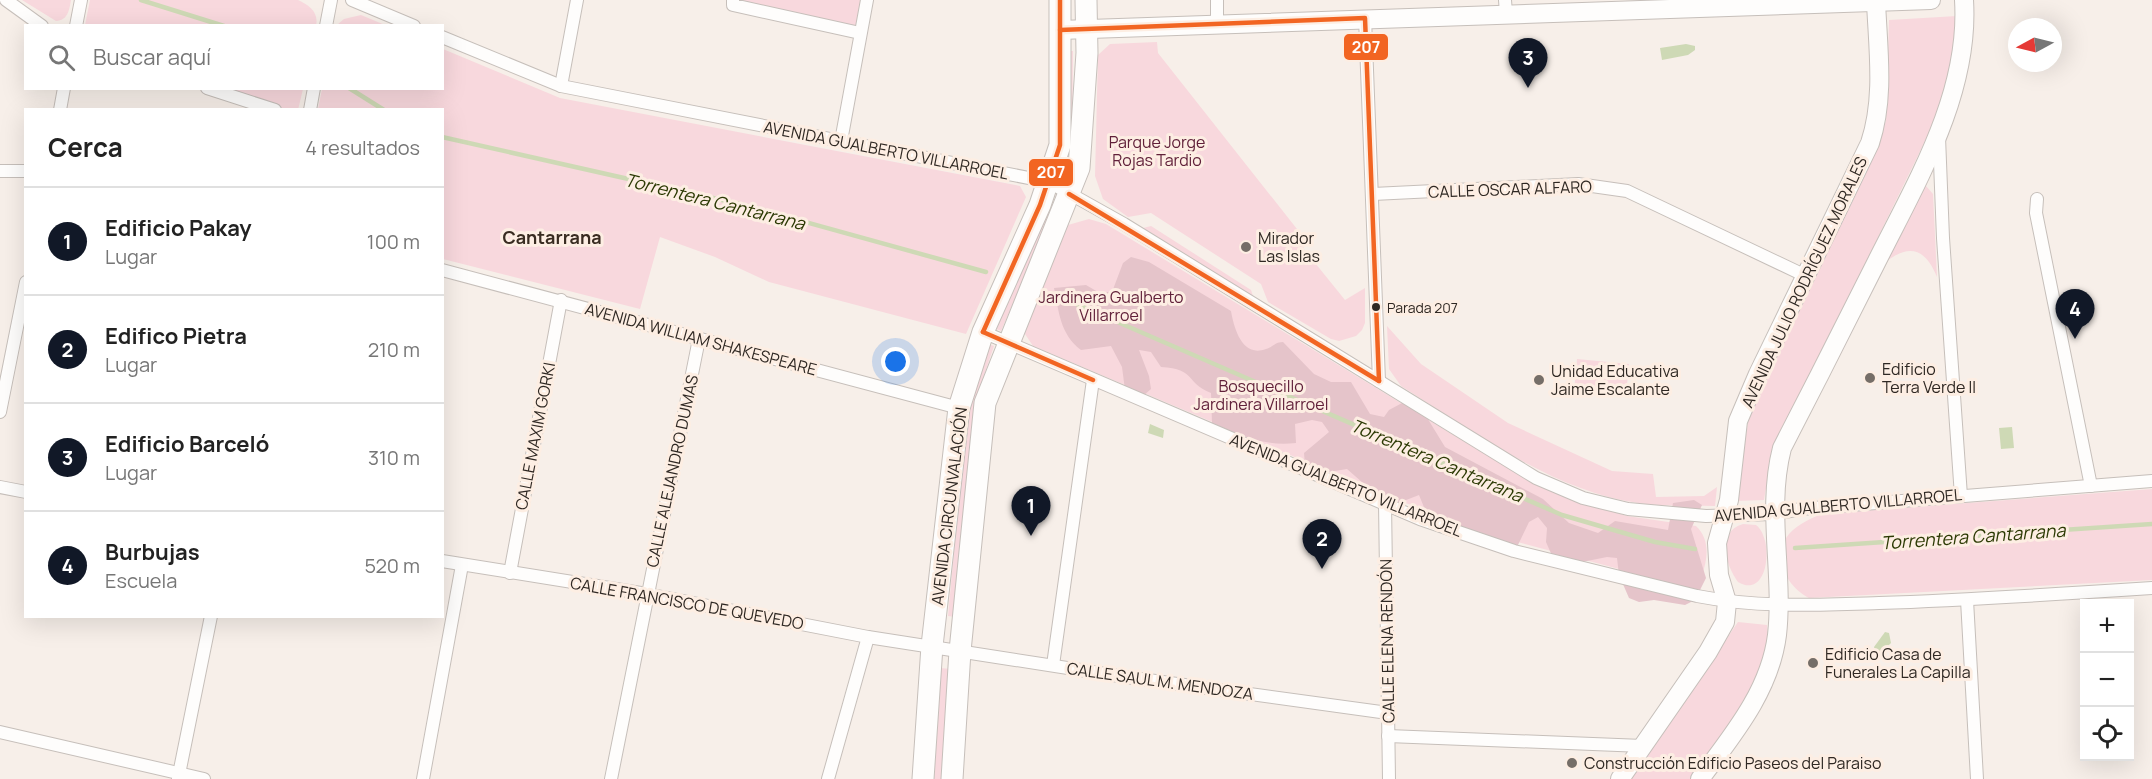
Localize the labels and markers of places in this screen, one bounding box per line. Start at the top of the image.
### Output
pin: 3 [1508,38,1547,88]
place label: Mirador Las Islas [1258,227,1320,267]
marker: Mirador Las Islas [1239,240,1253,254]
pin: 4 [2056,290,2094,339]
place label: Parada 207 [1387,298,1458,317]
marker: Parada 207 [1370,301,1382,313]
place label: Edificio Terra Verde II [1882,358,1976,398]
place label: Unidad Educativa Jaime Escalante [1551,360,1679,400]
marker: Edificio Terra Verde II [1863,371,1877,385]
marker: Unidad Educativa Jaime Escalante [1532,373,1546,387]
pin: 1 [1012,486,1050,536]
pin: 2 [1302,520,1342,569]
place label: Edificio Casa de Funerales La Capilla [1825,643,1971,683]
marker: Edificio Casa de Funerales La Capilla [1806,656,1820,670]
place label: Construcción Edificio Paseos del Paraiso [1584,752,1881,774]
marker: Construcción Edificio Paseos del Paraiso [1565,756,1579,770]

